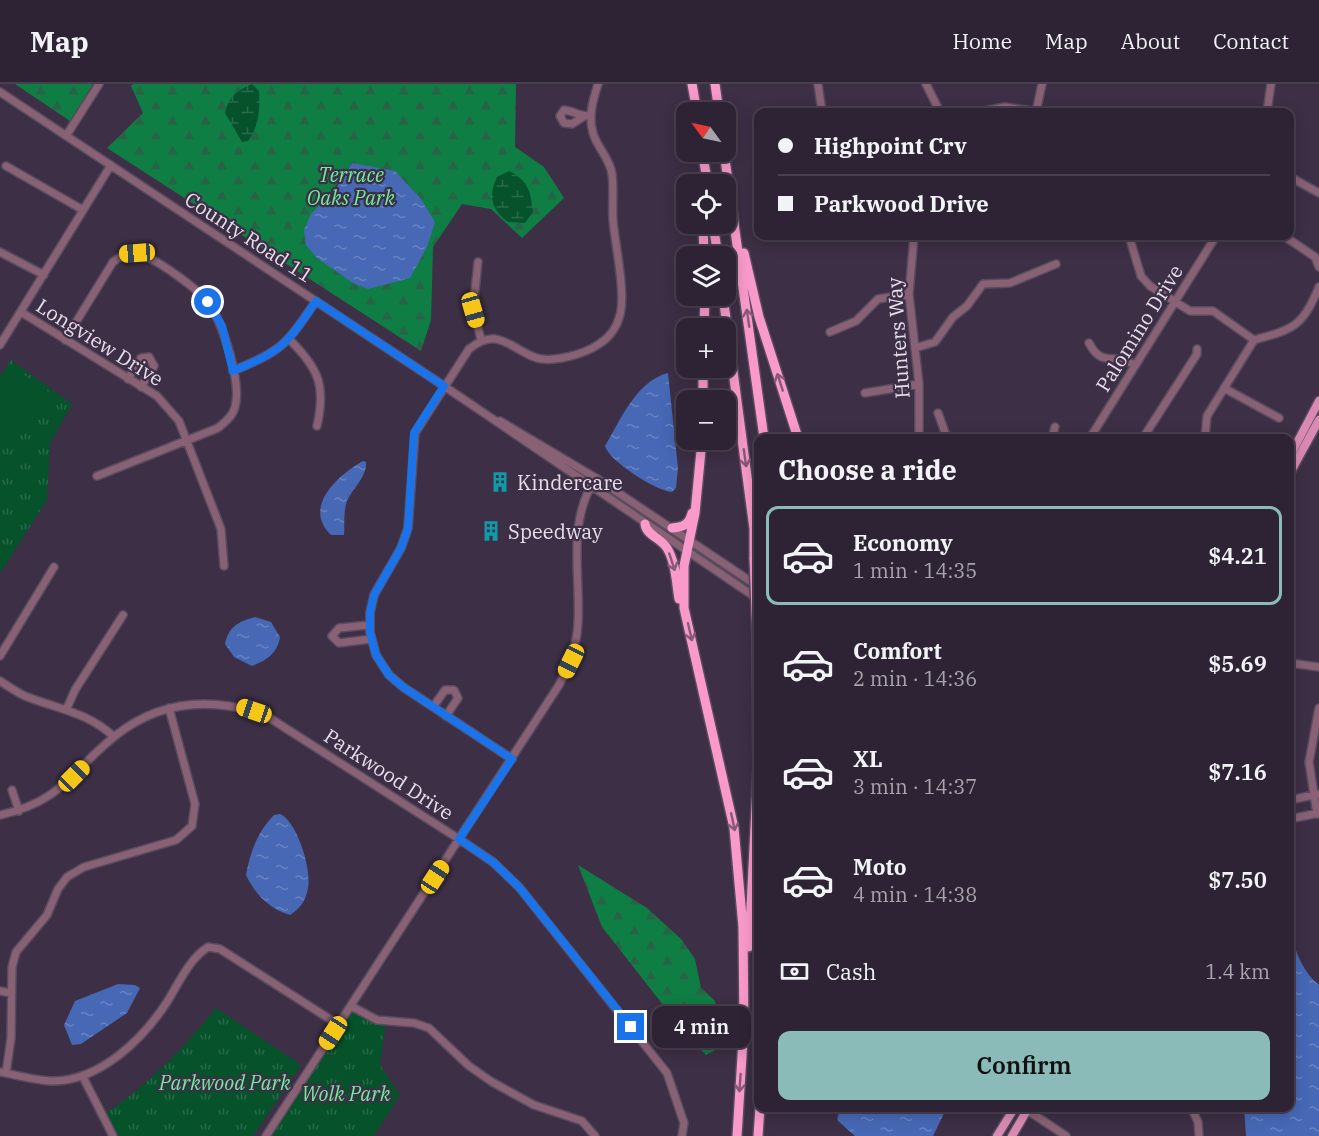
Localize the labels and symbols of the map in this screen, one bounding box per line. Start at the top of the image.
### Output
north arrow [676,102,736,162]
park label: Terrace Oaks Park [307,161,396,211]
street label: County Road 11 [180,185,318,289]
car [118,243,156,263]
street label: Palomino Drive [1089,259,1189,397]
street label: Hunters Way [880,276,916,400]
route start [194,288,221,315]
car [459,290,487,330]
street label: Longview Drive [31,292,169,392]
one-way arrow [742,308,753,328]
one-way arrow [774,373,785,392]
one-way arrow [739,447,750,467]
place label: Kindercare [517,469,623,496]
building icon: Kindercare [488,470,512,494]
place label: Speedway [508,518,603,545]
building icon: Speedway [479,519,503,543]
one-way arrow [667,552,678,571]
one-way arrow [684,622,696,641]
car [555,641,587,681]
car [234,697,274,725]
street label: Parkwood Drive [319,722,459,826]
car [55,757,93,795]
one-way arrow [727,812,739,831]
car [418,857,452,897]
callout: 4 min [652,1006,751,1048]
car [316,1013,350,1053]
route end [617,1013,644,1040]
park label: Parkwood Park [158,1069,291,1096]
one-way arrow [735,1072,746,1092]
park label: Wolk Park [301,1080,391,1107]

